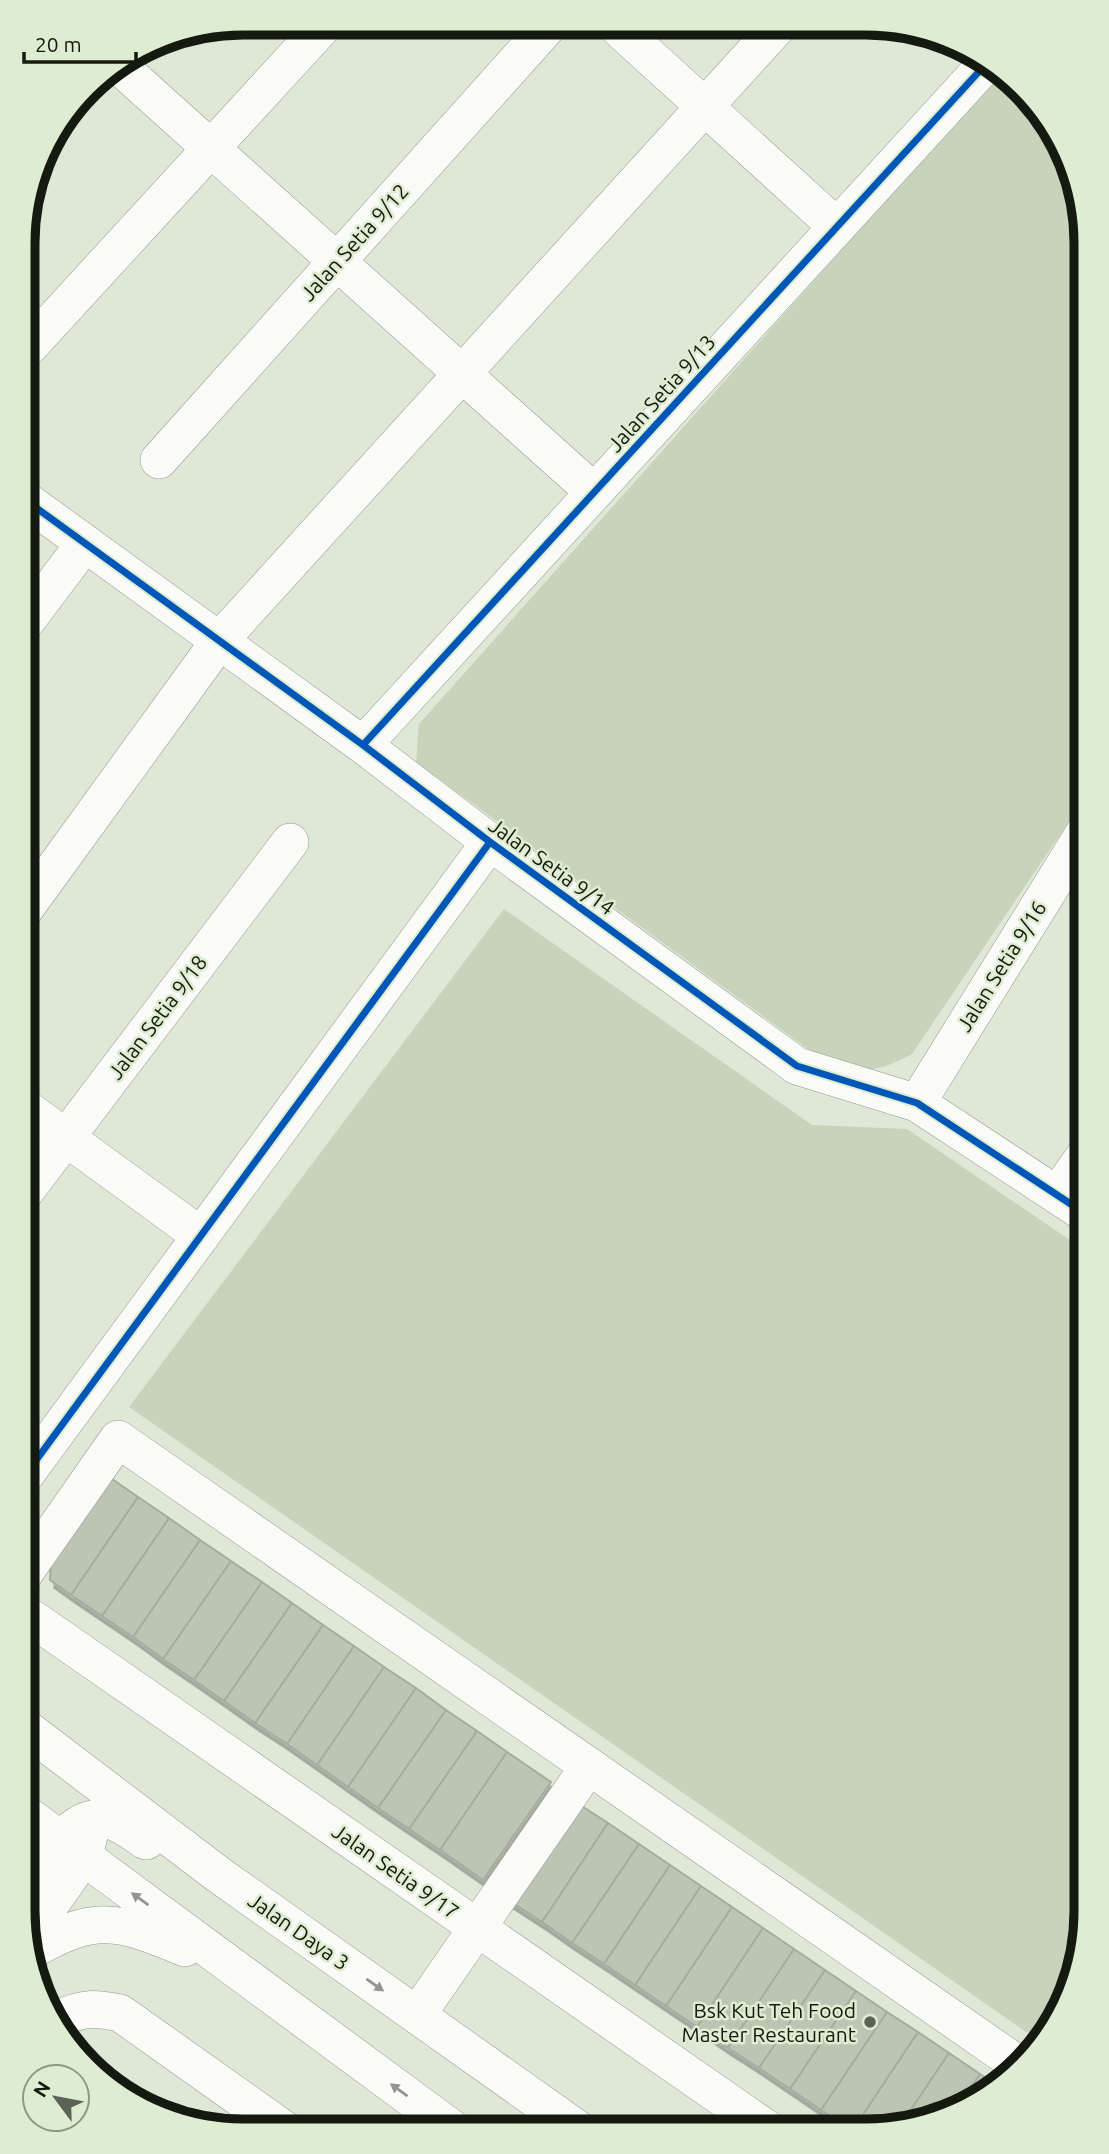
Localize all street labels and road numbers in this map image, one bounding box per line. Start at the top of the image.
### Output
street label: Jalan Setia 9/12 [295,179,413,305]
street label: Jalan Setia 9/13 [602,330,720,456]
street label: Jalan Setia 9/14 [485,812,619,920]
street label: Jalan Setia 9/16 [951,896,1051,1036]
street label: Jalan Setia 9/18 [103,950,211,1084]
street label: Jalan Setia 9/17 [328,1818,464,1924]
street label: Jalan Daya 3 [244,1887,354,1975]

